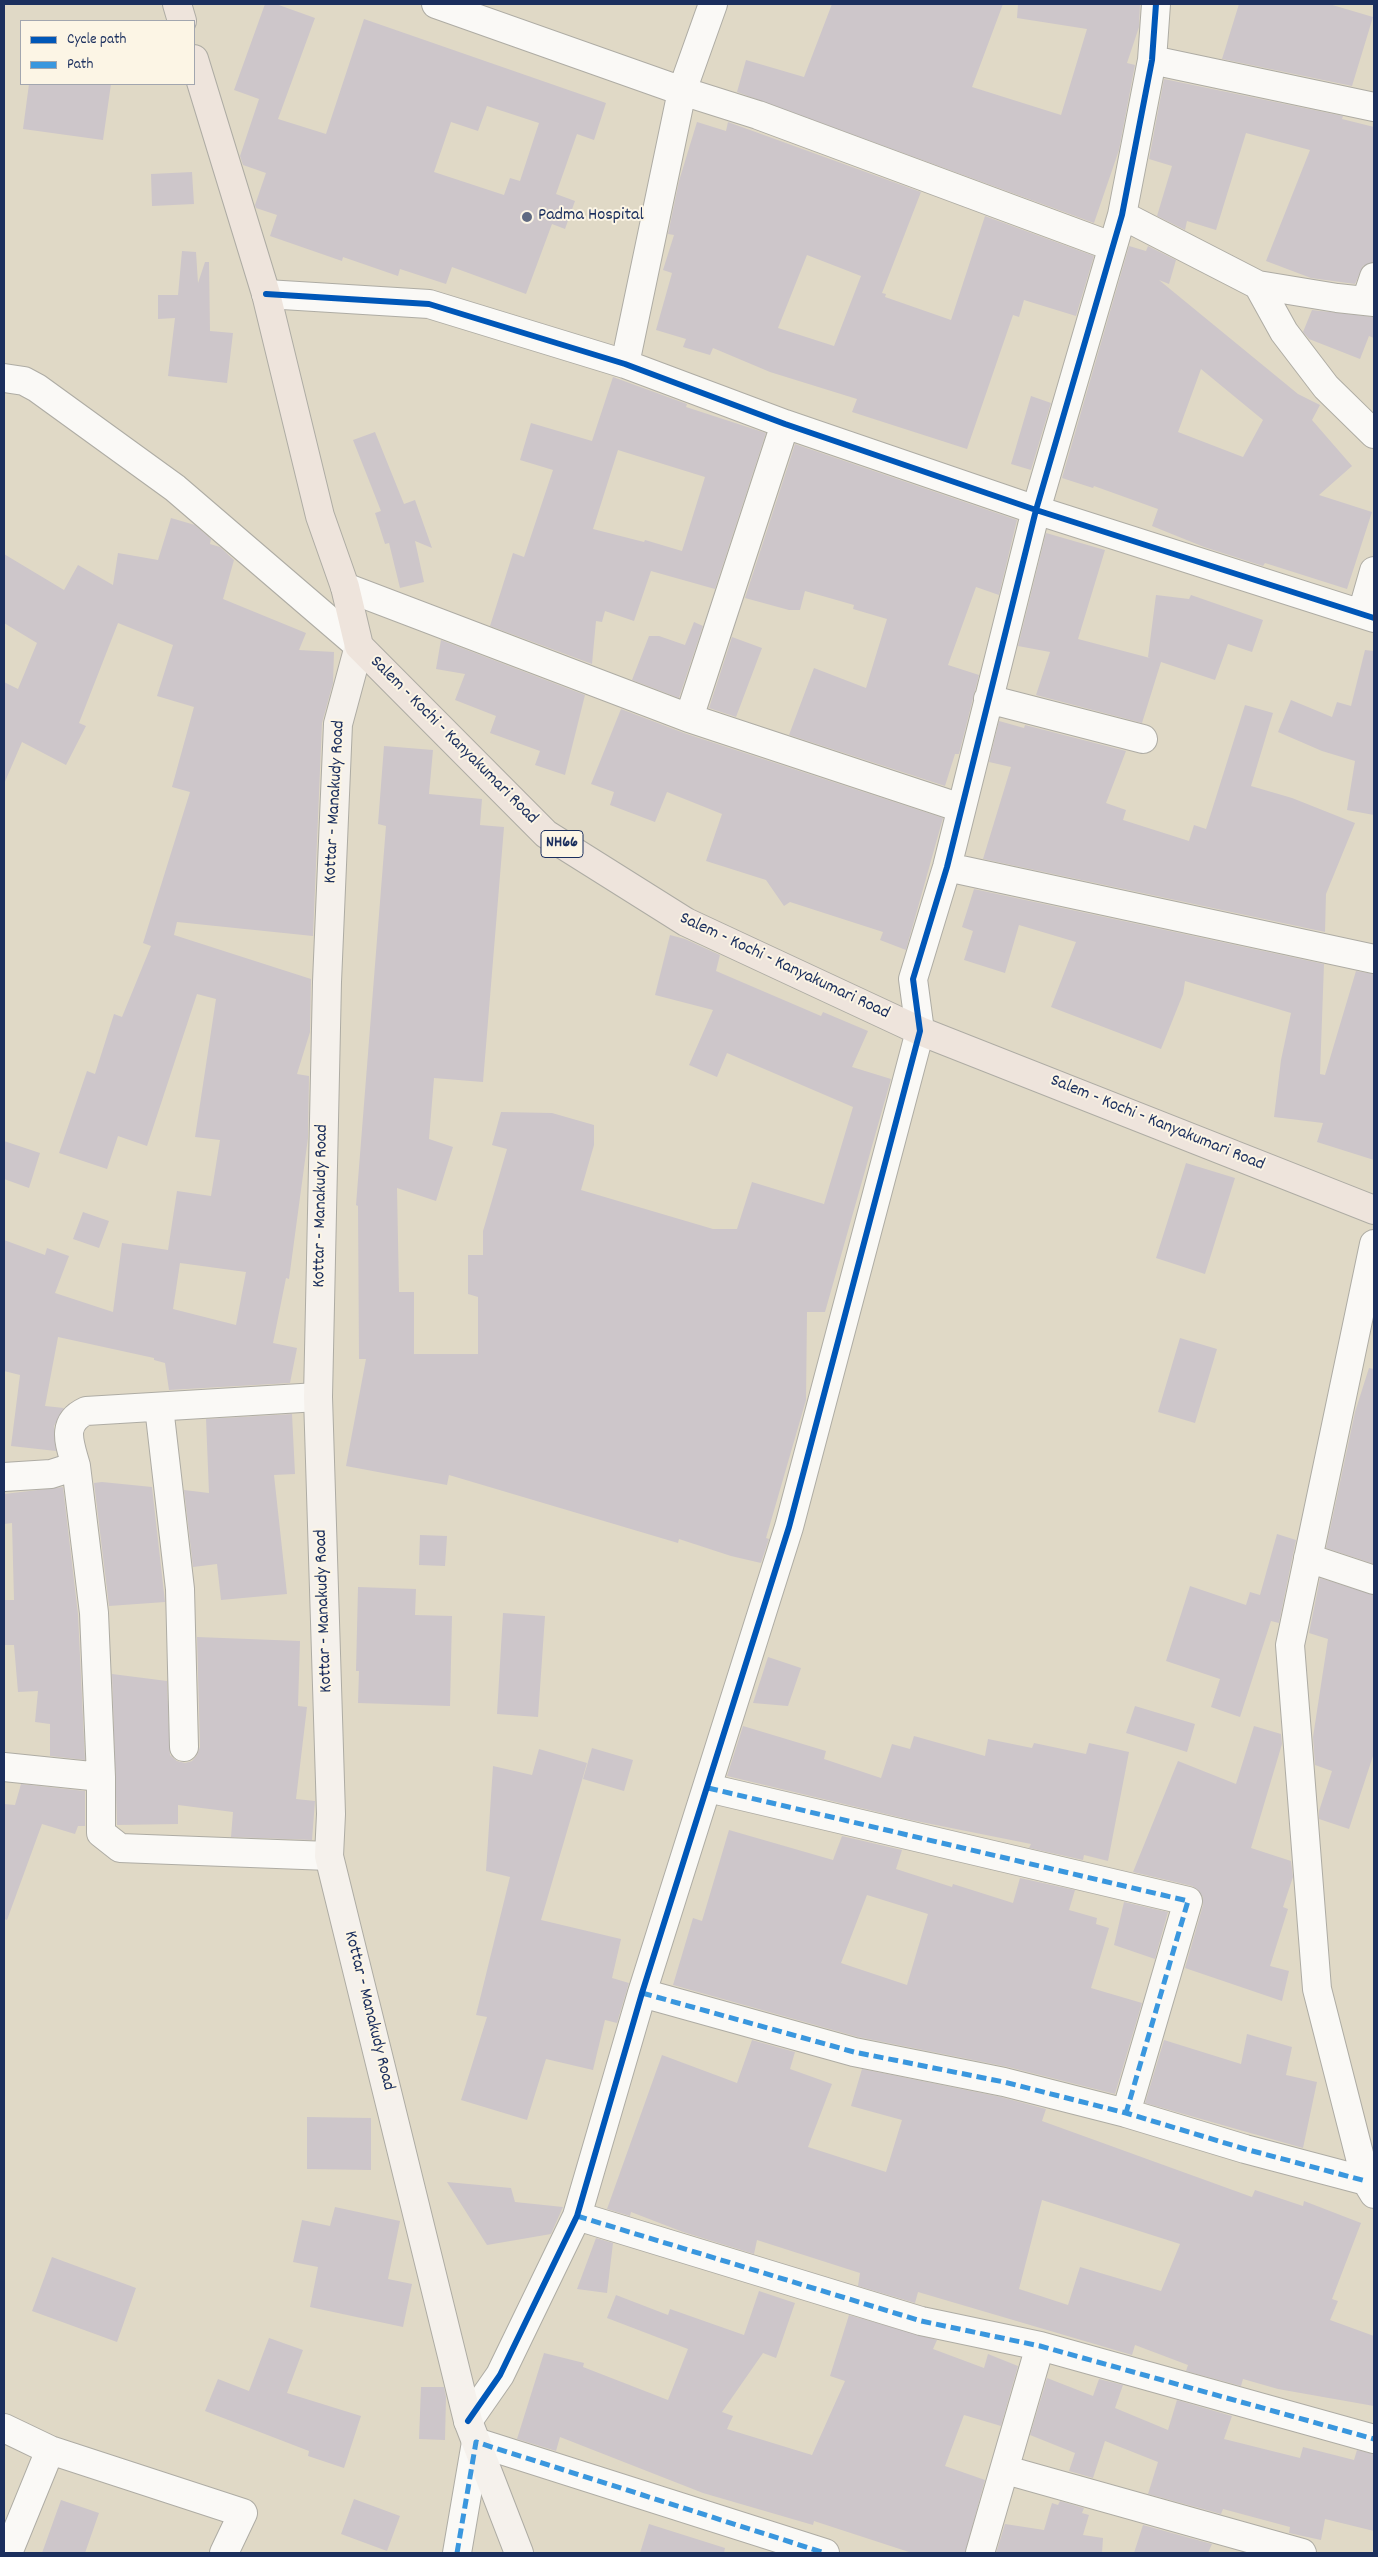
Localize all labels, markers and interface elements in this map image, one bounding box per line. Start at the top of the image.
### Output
legend [20,20,195,85]
text: Cycle path [67,29,126,51]
text: Path [67,54,93,76]
place label: Padma Hospital [538,206,644,228]
marker: Padma Hospital [520,210,534,224]
street label: Salem - Kochi - Kanyakumari Road [364,652,542,830]
street label: Kottar - Manakudy Road [321,720,351,884]
road number: NH66 [541,831,583,858]
street label: Salem - Kochi - Kanyakumari Road [676,909,892,1025]
street label: Salem - Kochi - Kanyakumari Road [1047,1071,1267,1177]
street label: Kottar - Manakudy Road [310,1124,334,1288]
street label: Kottar - Manakudy Road [311,1529,339,1693]
street label: Kottar - Manakudy Road [338,1929,398,2093]

